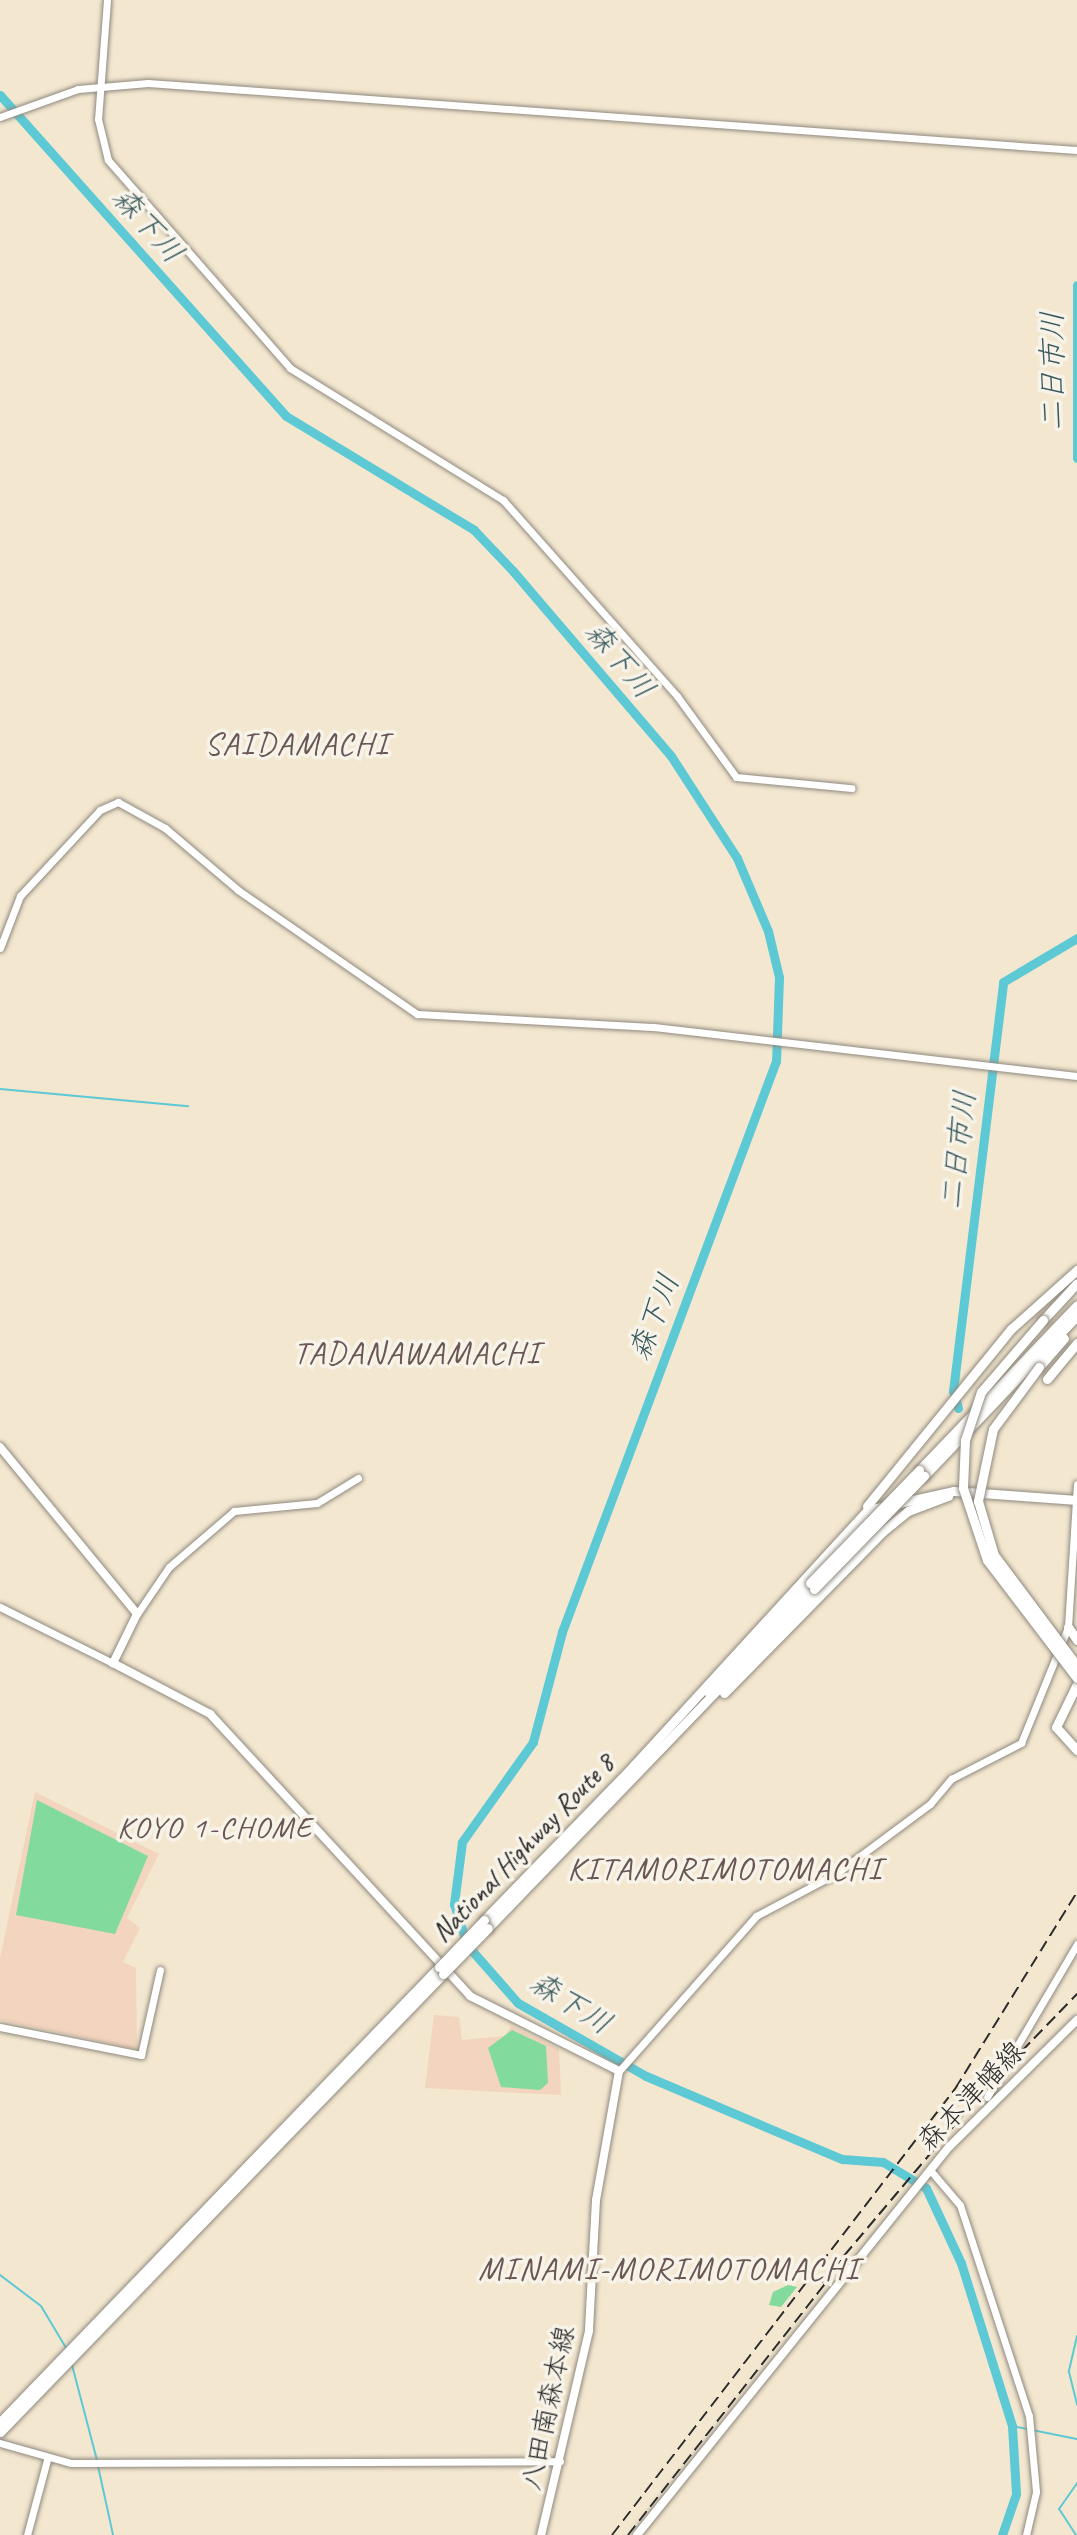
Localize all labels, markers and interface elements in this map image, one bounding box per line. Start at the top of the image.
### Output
water label: 森下川 [105,180,191,270]
water label: 二日市川 [1034,311,1070,431]
water label: 森下川 [577,614,663,706]
district label: SAIDAMACHI [206,725,388,763]
water label: 二日市川 [933,1088,983,1212]
water label: 森下川 [621,1269,687,1365]
district label: TADANAWAMACHI [294,1334,540,1372]
street label: National Highway Route 8 [425,1747,621,1949]
district label: KOYO 1-CHOME [117,1809,313,1845]
district label: KITAMORIMOTOMACHI [569,1850,881,1888]
water label: 森下川 [523,1964,619,2042]
street label: 森本津幡線 [910,2034,1032,2158]
district label: MINAMI-MORIMOTOMACHI [480,2250,858,2288]
street label: 八田南森本線 [514,2322,582,2494]

